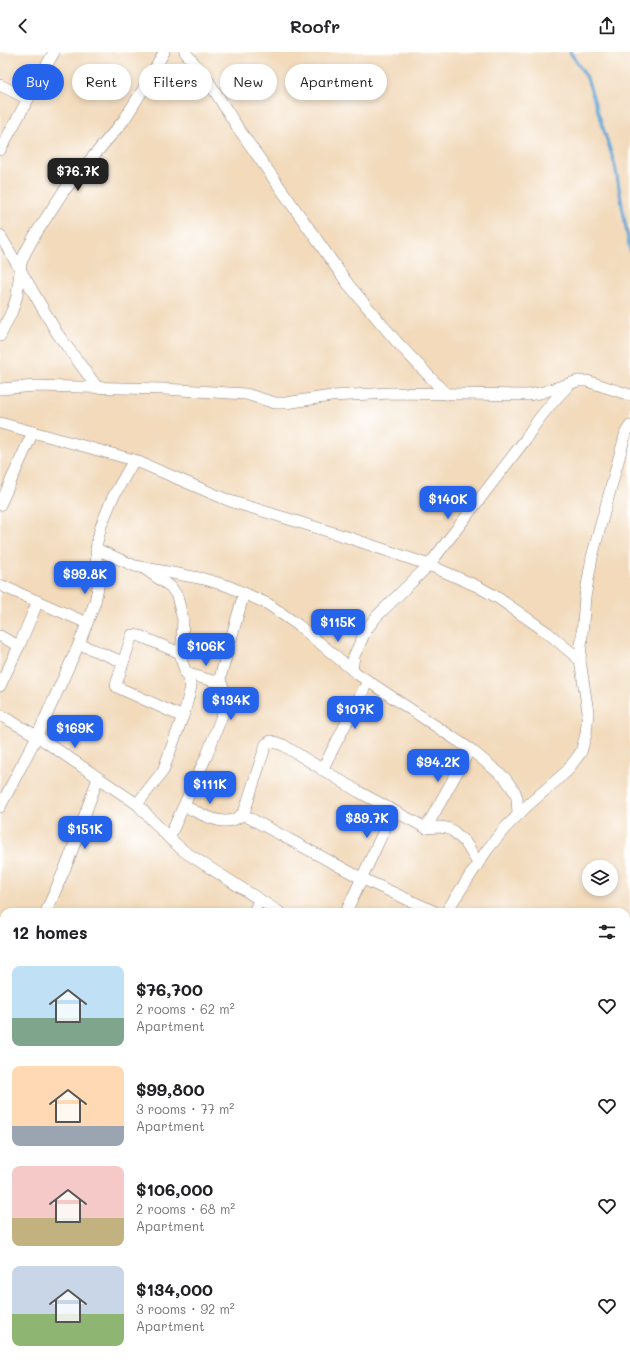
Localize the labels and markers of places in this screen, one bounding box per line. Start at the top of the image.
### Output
pin: $76.7K [45,158,111,192]
pin: $140K [420,486,476,520]
pin: $99.8K [52,561,118,595]
pin: $115K [310,609,366,643]
pin: $106K [178,633,234,667]
pin: $134K [203,687,259,721]
pin: $107K [327,696,383,730]
pin: $169K [47,715,103,749]
pin: $94.2K [405,749,471,783]
pin: $111K [182,771,238,805]
pin: $89.7K [334,805,400,839]
pin: $151K [57,816,113,850]

